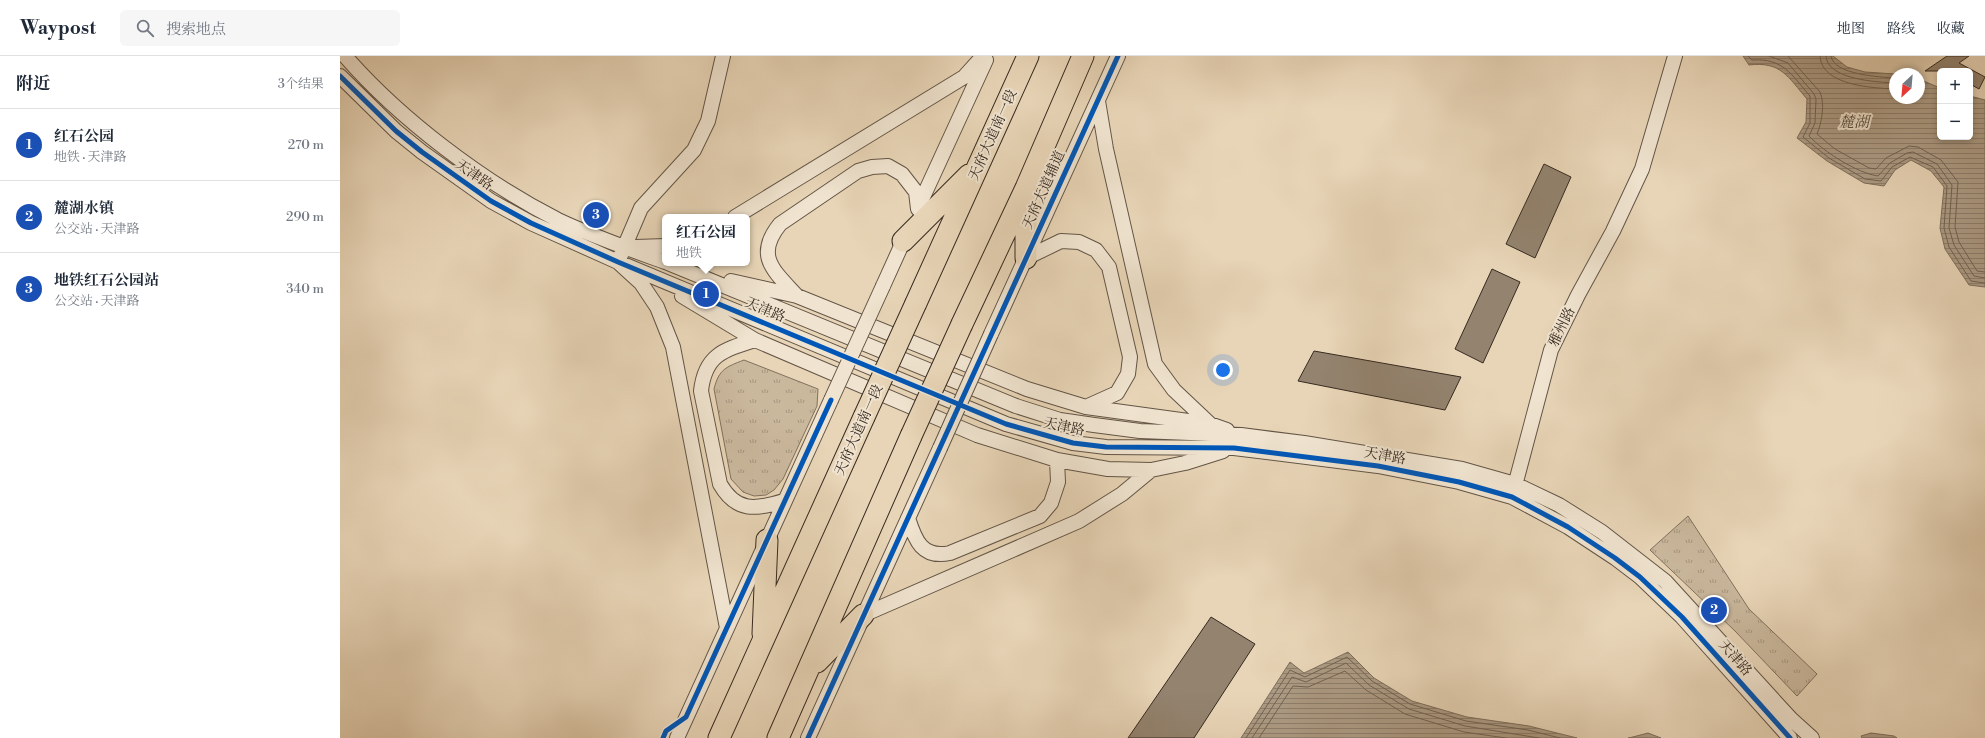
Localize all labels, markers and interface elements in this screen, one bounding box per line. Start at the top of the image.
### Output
search box [120,10,400,46]
text: Waypost [20,16,96,40]
icon: search [134,17,156,39]
text: 搜索地点 [166,20,226,39]
text: 地图 [1837,20,1865,38]
text: 路线 [1887,20,1915,38]
text: 收藏 [1937,20,1965,38]
north arrow [1889,68,1925,104]
map controls [1937,68,1973,140]
button: + [1937,68,1973,104]
text: 附近 [16,73,50,95]
text: 3个结果 [278,76,324,92]
street label: 天府大道南一段 [965,87,1021,183]
button: − [1937,104,1973,140]
water label: 麓湖 [1839,113,1872,132]
text: 红石公园 [54,127,114,146]
text: 1 [26,137,32,153]
text: 270 m [288,137,324,153]
street label: 天府大道辅道 [1019,148,1069,232]
text: 地铁 · 天津路 [54,149,127,165]
street label: 天津路 [452,156,496,194]
text: 麓湖水镇 [54,199,114,218]
pin: 3 [583,200,609,230]
text: 2 [25,209,33,225]
text: 290 m [286,209,324,225]
popup [662,214,750,266]
text: 公交站 · 天津路 [54,221,140,237]
text: 红石公园 [676,223,736,242]
text: 地铁 [676,245,702,261]
text: 地铁红石公园站 [54,271,159,290]
pin: 1 [693,279,719,309]
text: 3 [25,281,33,297]
text: 340 m [286,281,324,297]
text: 公交站 · 天津路 [54,293,140,309]
street label: 天津路 [742,294,788,326]
street label: 雅州路 [1545,304,1579,350]
your location [1213,360,1233,380]
street label: 天府大道南一段 [831,382,887,478]
street label: 天津路 [1042,414,1086,440]
street label: 天津路 [1363,443,1407,469]
pin: 2 [1701,595,1727,625]
street label: 天津路 [1714,636,1756,680]

